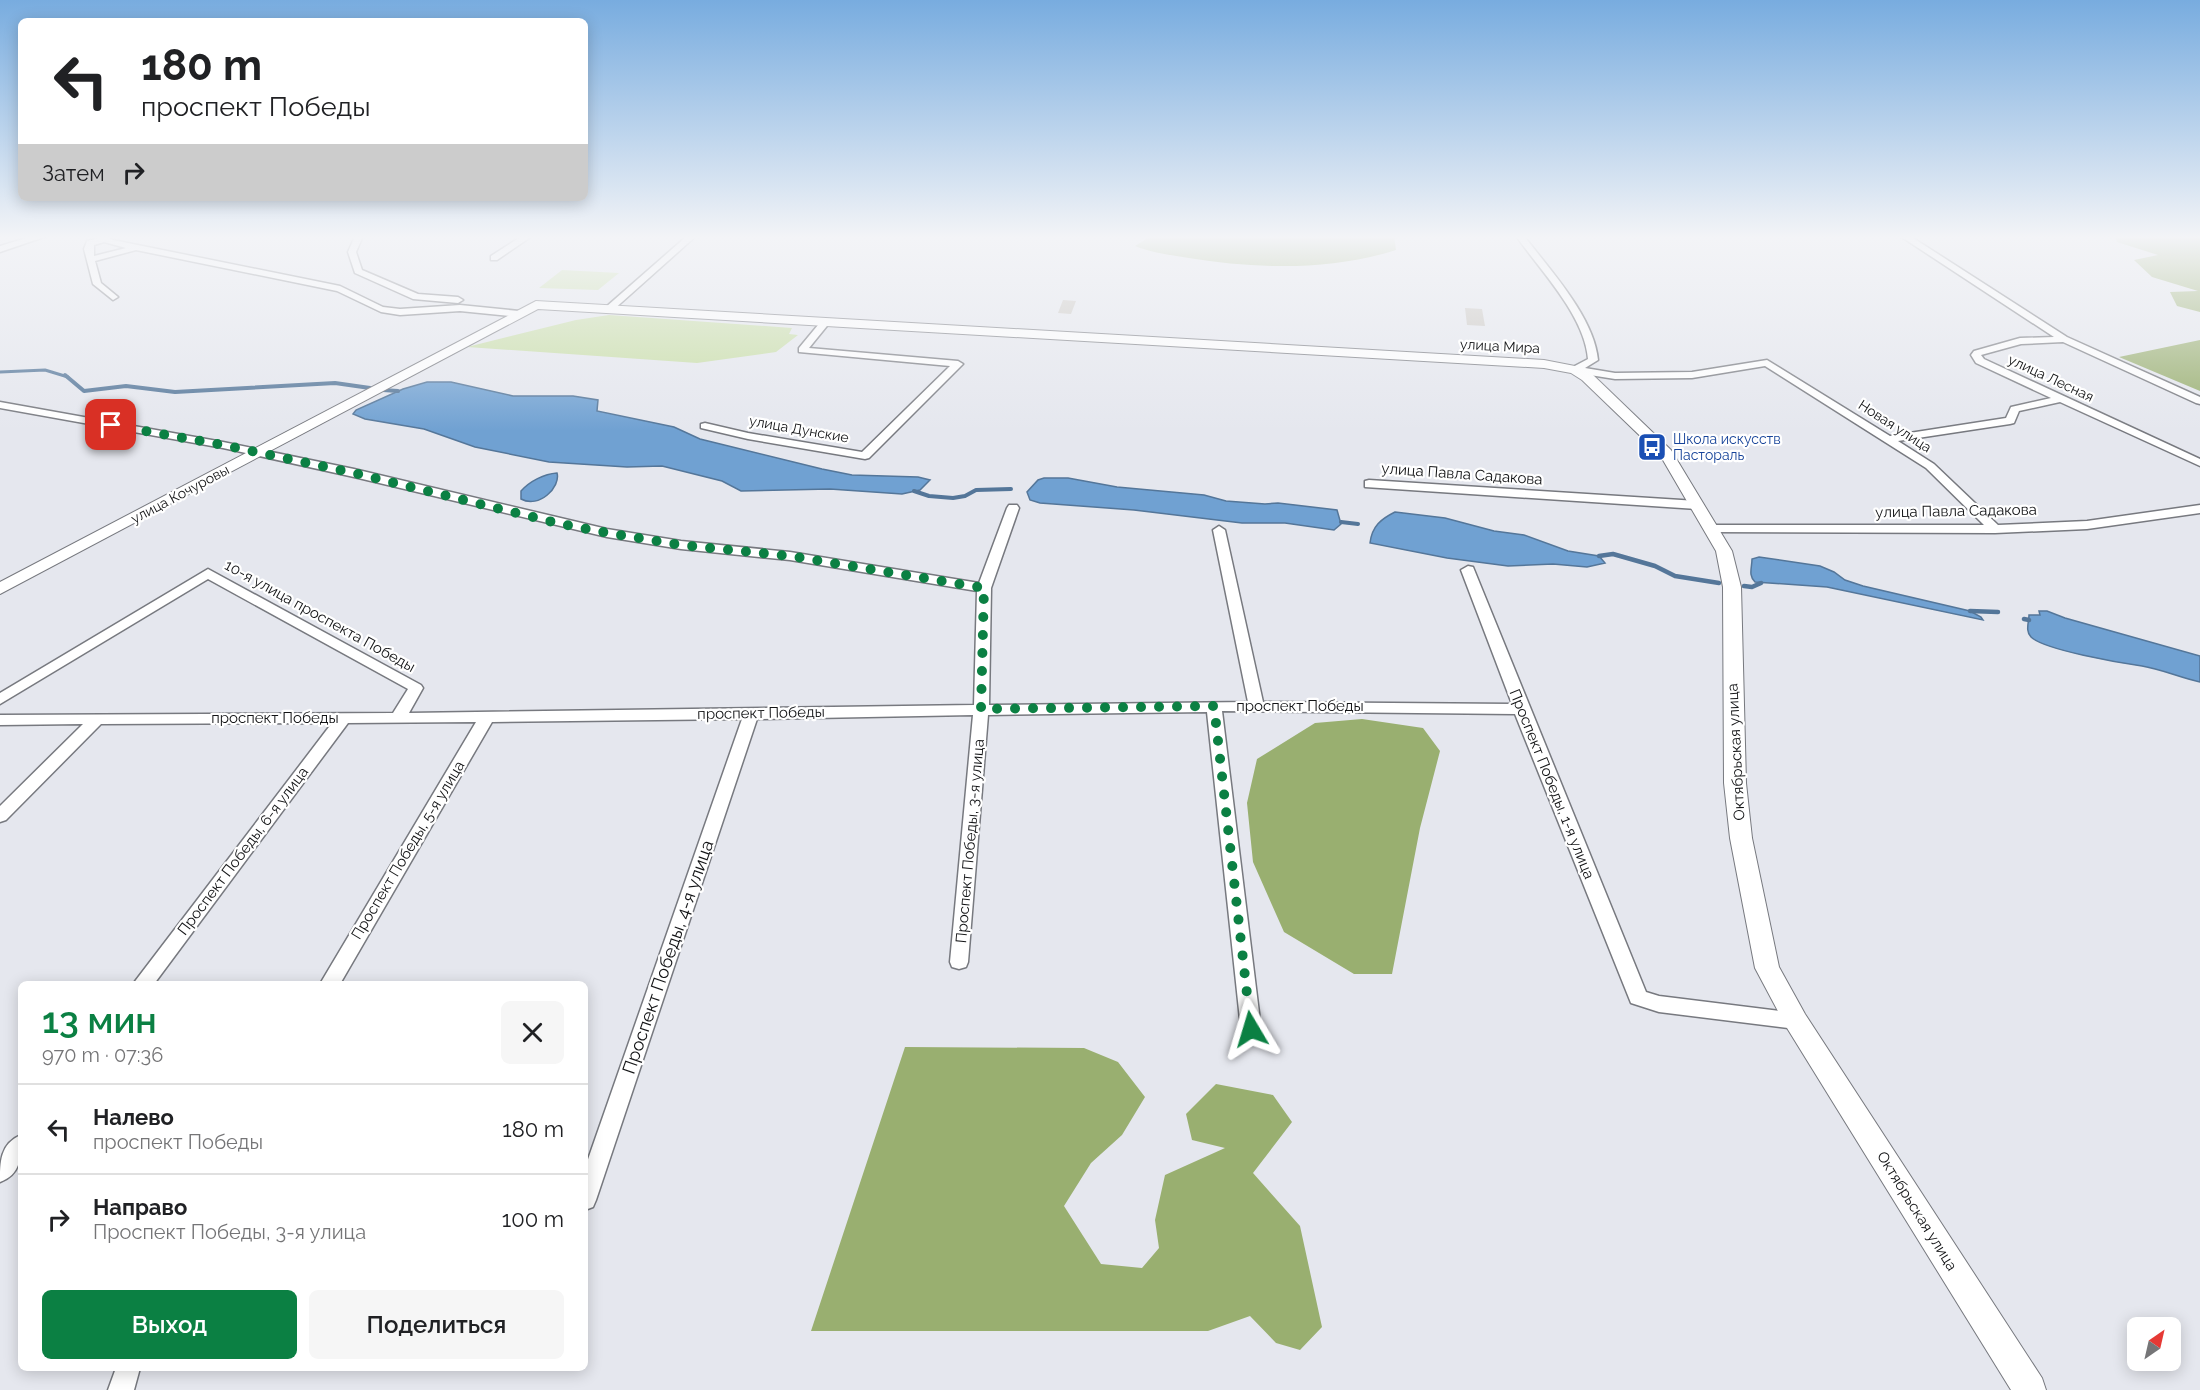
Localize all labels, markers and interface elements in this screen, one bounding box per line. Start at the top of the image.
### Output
text: 180 m [141,41,262,90]
icon: left [42,42,120,120]
text: проспект Победы [141,91,370,122]
icon: right [117,156,150,189]
text: Затем [42,160,105,186]
street label: улица Мира [1460,336,1540,356]
street label: улица Лесная [2006,351,2096,405]
street label: Новая улица [1856,396,1934,456]
pin [85,399,136,450]
icon: arrive [94,408,127,441]
street label: улица Дунские [748,412,850,446]
bus stop icon: Школа искусств Пастораль [1636,431,1668,463]
place label: Школа искусств Пастораль [1673,431,1781,463]
street label: улица Павла Садакова [1381,459,1543,489]
street label: улица Кочуровы [128,461,232,527]
street label: улица Павла Садакова [1875,501,2037,521]
street label: 10-я улица проспекта Победы [222,556,418,676]
street label: Октябрьская улица [1723,683,1749,821]
street label: Проспект Победы, 1-я улица [1506,686,1598,882]
street label: проспект Победы [1236,697,1364,715]
street label: проспект Победы [697,703,825,723]
street label: проспект Победы [211,709,339,727]
street label: Проспект Победы, 3-я улица [952,738,988,944]
street label: Проспект Победы, 5-я улица [348,758,468,942]
street label: Проспект Победы, 6-я улица [174,763,312,939]
street label: Проспект Победы, 4-я улица [618,837,717,1077]
position arrow [1219,997,1283,1061]
text: 13 мин [42,999,157,1041]
button: close [501,1001,564,1064]
text: 970 m · 07:36 [42,1043,163,1067]
text: Налево [93,1104,174,1130]
icon: left [42,1113,75,1146]
text: 180 m [502,1116,564,1142]
text: проспект Победы [93,1130,263,1154]
street label: Октябрьская улица [1873,1148,1961,1274]
text: Направо [93,1194,187,1220]
icon: right [42,1203,75,1236]
text: 100 m [502,1206,564,1232]
text: Проспект Победы, 3-я улица [93,1220,366,1244]
button: Выход [42,1290,297,1359]
button: Поделиться [309,1290,564,1359]
north arrow [2127,1317,2181,1371]
map controls [2127,1317,2181,1371]

